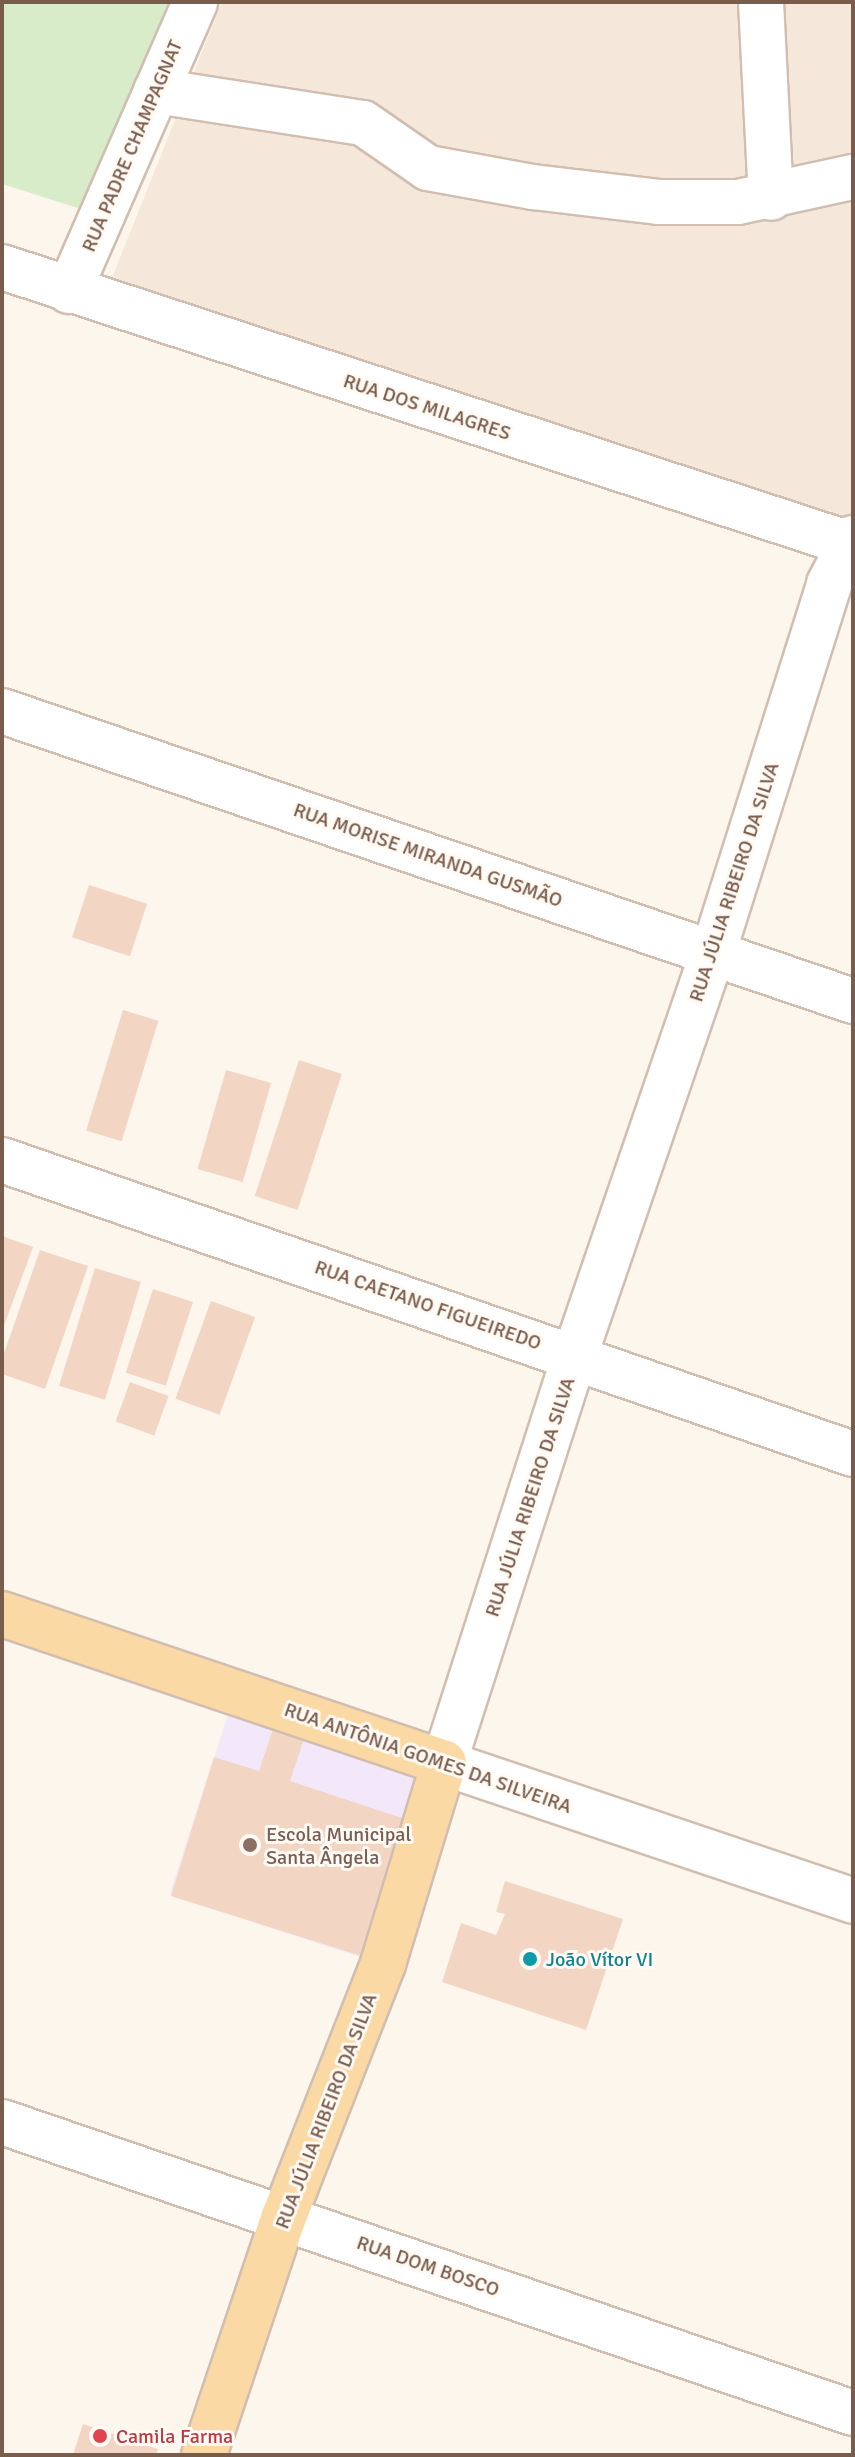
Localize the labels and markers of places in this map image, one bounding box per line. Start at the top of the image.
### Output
place label: Escola Municipal Santa Ângela [266,1822,411,1869]
marker: Escola Municipal Santa Ângela [241,1836,259,1854]
place label: João Vítor VI [546,1947,653,1971]
marker: João Vítor VI [521,1950,539,1968]
place label: Camila Farma [116,2424,233,2448]
marker: Camila Farma [91,2427,109,2445]

